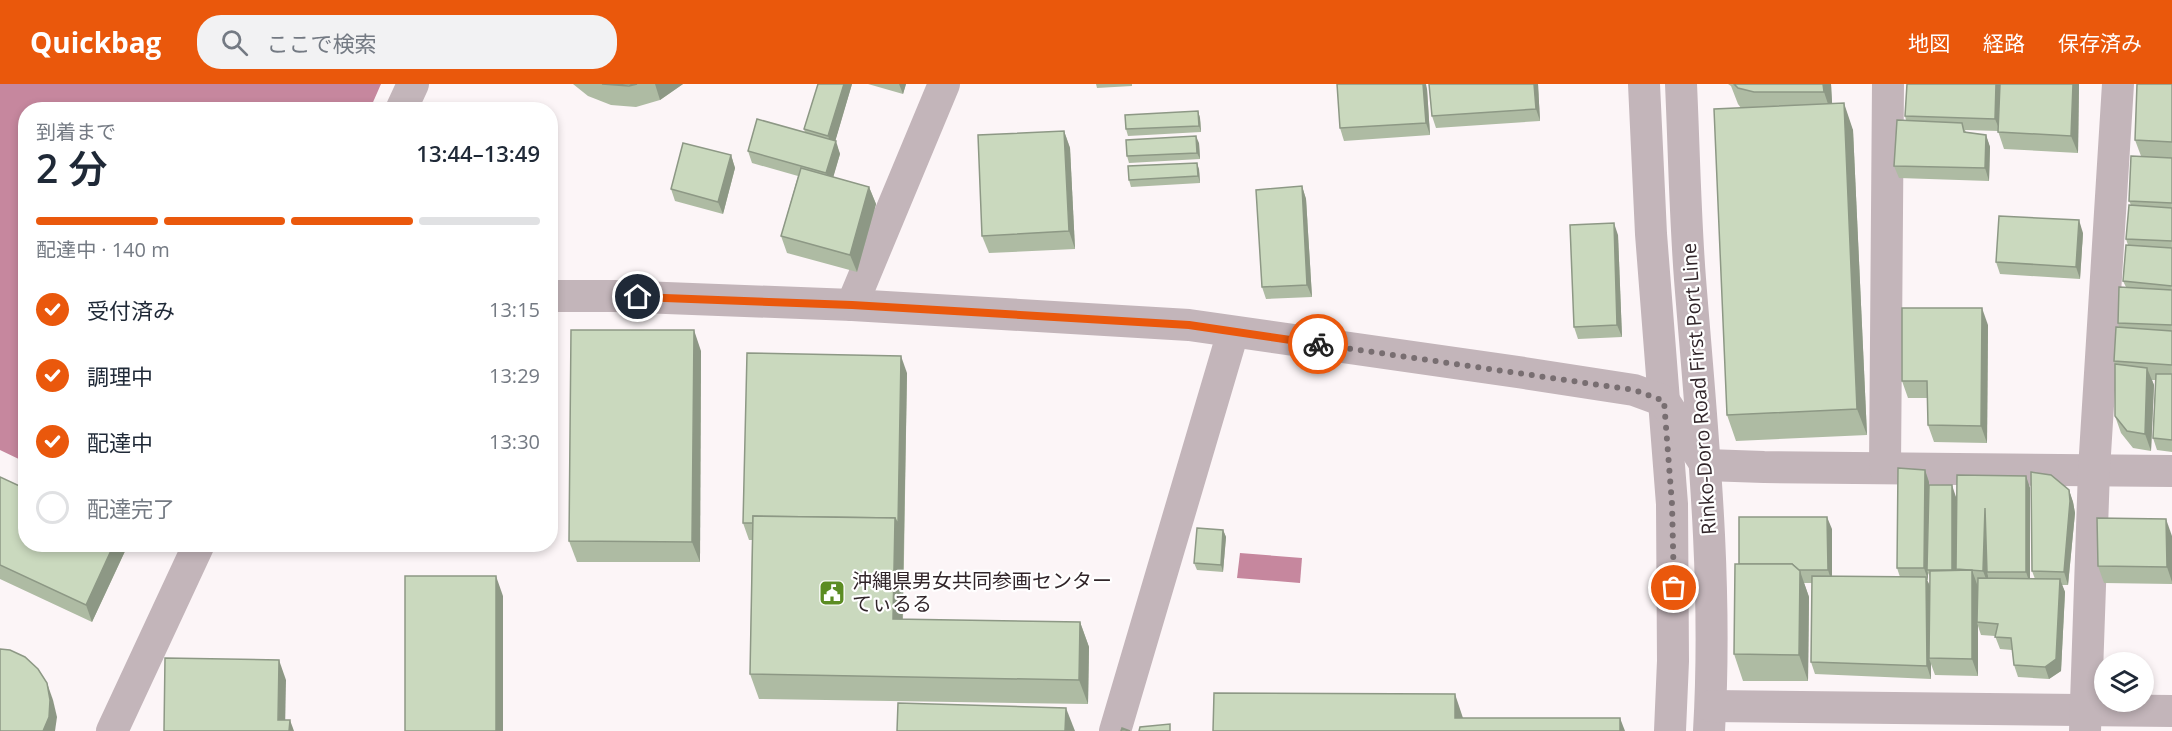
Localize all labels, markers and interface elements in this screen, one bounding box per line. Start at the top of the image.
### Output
search box [197,15,617,69]
text: Quickbag [30,23,161,61]
icon: search [218,26,251,59]
text: ここで検索 [266,28,376,58]
text: 地図 [1908,29,1950,57]
text: 経路 [1983,29,2025,57]
text: 保存済み [2058,29,2142,57]
text: 到着まで [36,118,116,145]
text: 13:44–13:49 [416,138,540,168]
text: 2 分 [36,141,107,194]
text: 配達中 · 140 m [36,236,170,263]
street label: Rinko-Doro Road First Port Line [1675,242,1722,536]
pin [612,271,663,322]
icon: home [621,280,654,313]
icon: check [36,293,69,326]
text: 受付済み [87,295,175,325]
text: 13:15 [489,296,540,323]
courier [1288,314,1348,374]
icon: bike [1302,328,1335,361]
icon: check [36,359,69,392]
text: 調理中 [87,361,153,391]
text: 13:29 [489,362,540,389]
icon: check [36,425,69,458]
text: 配達中 [87,427,153,457]
text: 13:30 [489,428,540,455]
text: 配達完了 [87,493,175,523]
pin [1648,562,1699,613]
place label: 沖縄県男女共同参画センター てぃるる [852,567,1112,617]
icon: bag [1657,571,1690,604]
public building icon: 沖縄県男女共同参画センター てぃるる [817,578,847,608]
map controls [2094,652,2154,712]
button: layers [2094,652,2154,712]

